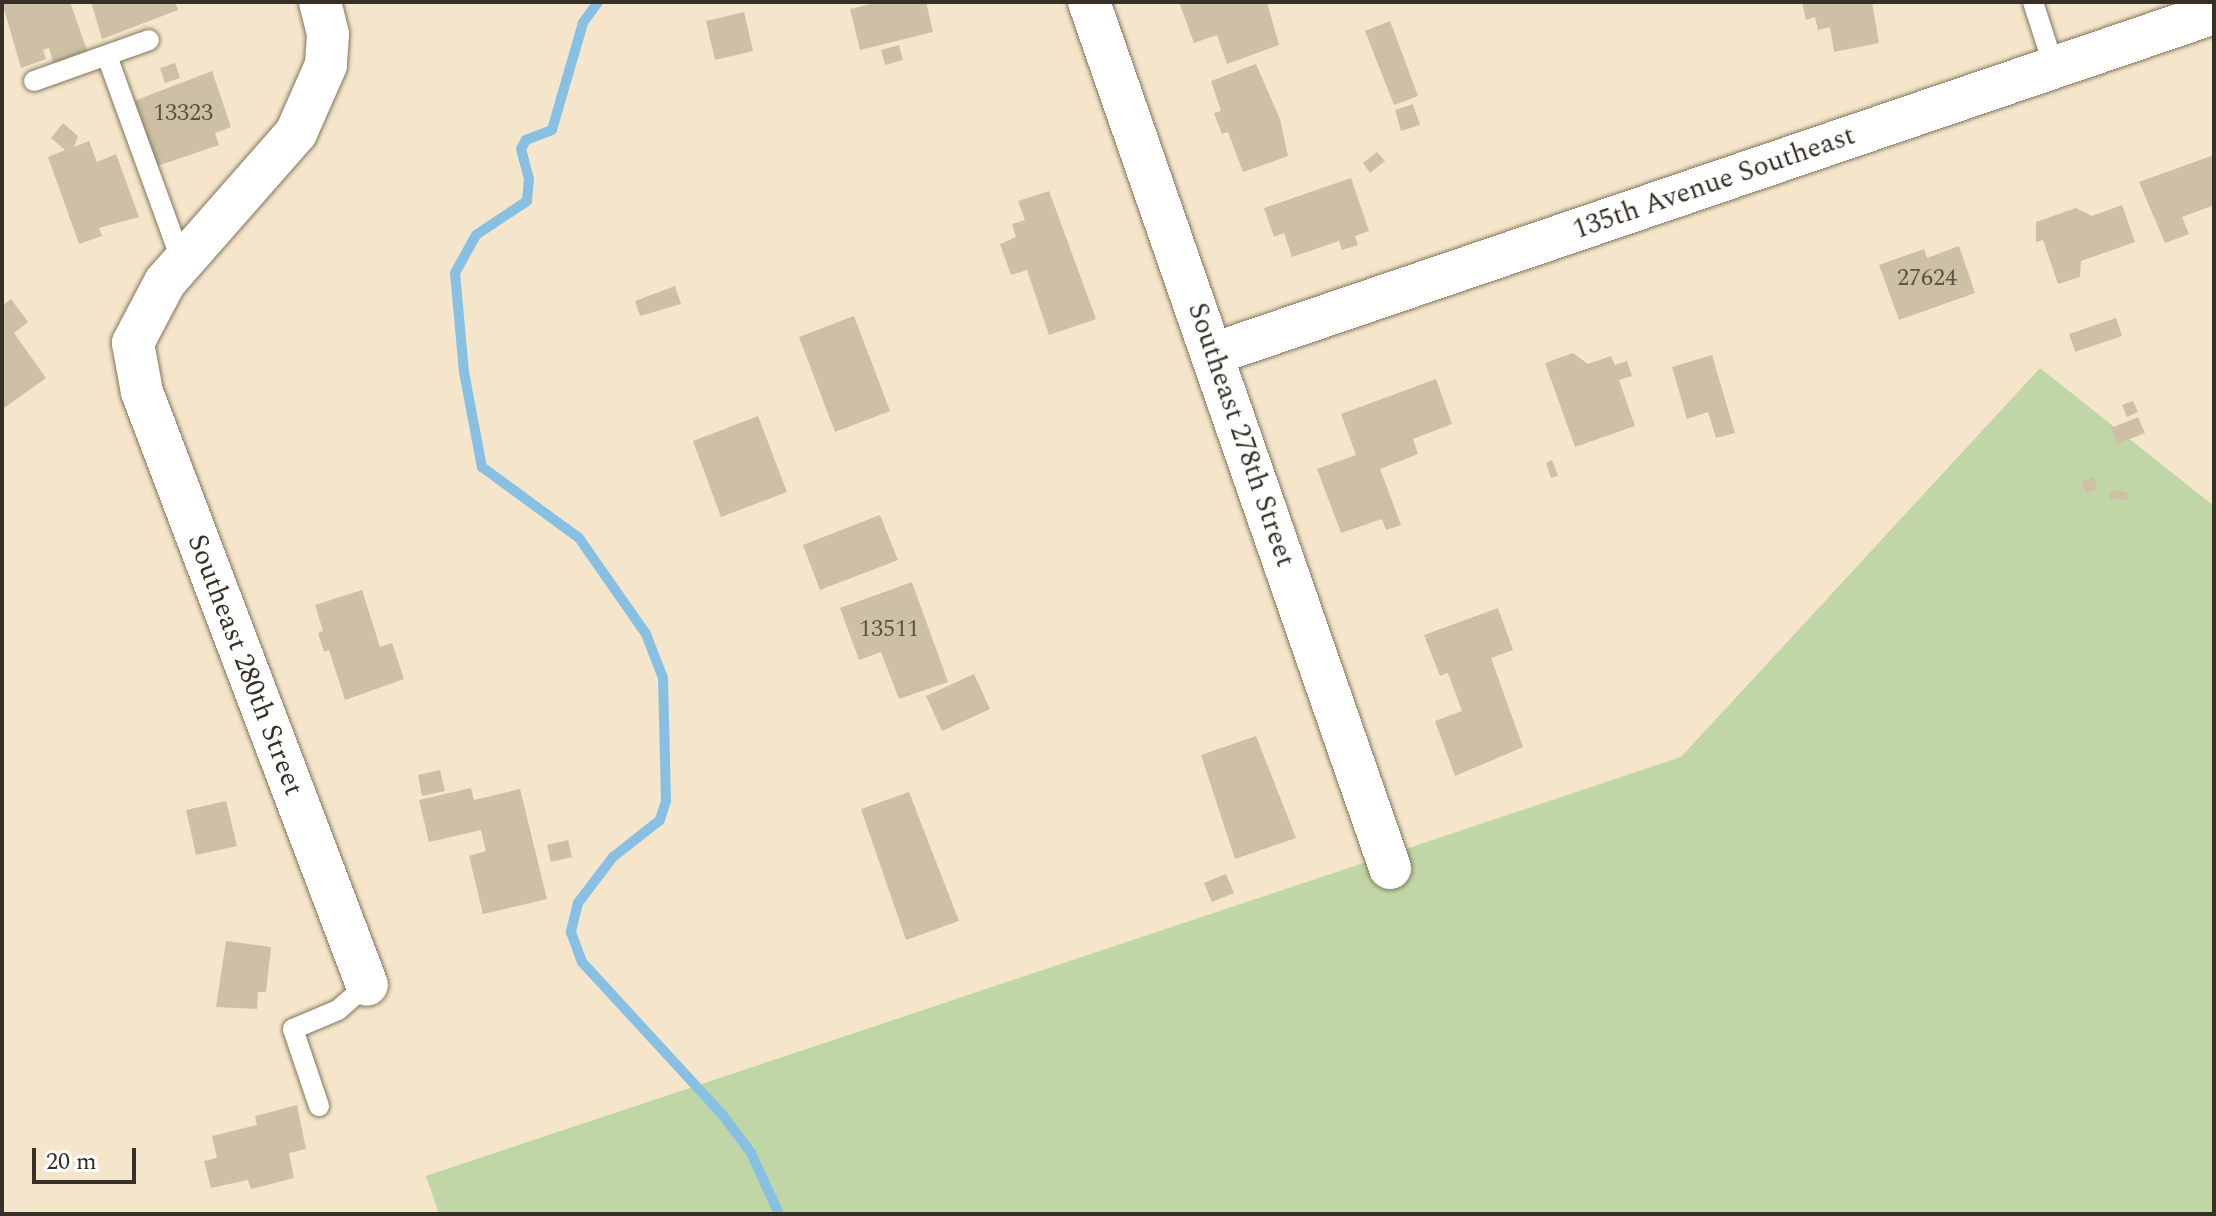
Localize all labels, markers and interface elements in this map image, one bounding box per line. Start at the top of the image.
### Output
house number: 13323 [153,100,213,128]
street label: 135th Avenue Southeast [1568,119,1860,247]
house number: 27624 [1897,265,1957,293]
street label: Southeast 278th Street [1180,298,1302,572]
street label: Southeast 280th Street [180,530,310,800]
house number: 13511 [859,616,919,644]
scale bar [36,1132,140,1182]
text: 20 m [46,1144,97,1180]

